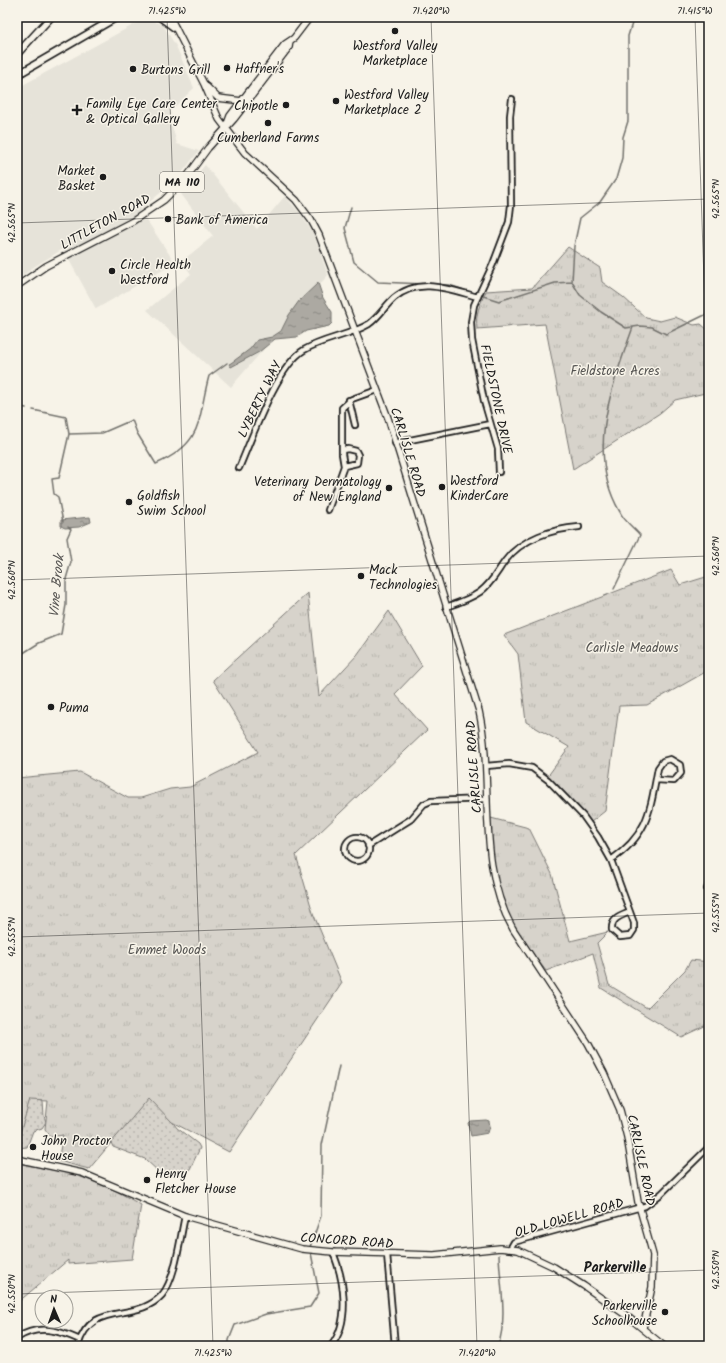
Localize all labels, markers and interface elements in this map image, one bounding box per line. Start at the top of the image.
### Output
text: 71.425°W [148,3,186,19]
text: 71.420°W [412,3,450,19]
text: 71.415°W [677,3,713,19]
marker: Westford Valley Marketplace [390,26,400,36]
place label: Westford Valley Marketplace [353,36,438,72]
place label: Haffner's [235,59,285,80]
place label: Burtons Grill [141,60,210,81]
marker: Haffner's [222,63,232,73]
marker: Burtons Grill [128,64,138,74]
place label: Westford Valley Marketplace 2 [344,85,430,121]
place label: Family Eye Care Center & Optical Gallery [86,94,217,130]
place label: Chipotle [234,96,278,117]
marker: Westford Valley Marketplace 2 [331,96,341,106]
marker: Chipotle [281,100,291,110]
marker: Family Eye Care Center & Optical Gallery [71,104,83,116]
marker: Cumberland Farms [263,118,273,128]
place label: Cumberland Farms [217,128,320,149]
place label: Market Basket [57,161,96,197]
marker: Market Basket [98,172,108,182]
road number: MA 110 [160,172,204,192]
text: 42.565°N [708,179,724,219]
street label: LITTLETON ROAD [57,189,155,256]
text: 42.565°N [4,203,20,243]
place label: Bank of America [176,210,268,231]
marker: Bank of America [163,214,173,224]
place label: Circle Health Westford [120,255,191,291]
marker: Circle Health Westford [107,266,117,276]
street label: FIELDSTONE DRIVE [474,342,518,457]
street label: LYBERTY WAY [233,357,288,442]
park label: Fieldstone Acres [570,361,660,382]
street label: CARLISLE ROAD [384,405,431,500]
place label: Westford KinderCare [450,471,509,507]
place label: Veterinary Dermatology of New England [254,472,382,508]
marker: Westford KinderCare [437,482,447,492]
marker: Veterinary Dermatology of New England [384,483,394,493]
place label: Goldfish Swim School [137,486,206,522]
marker: Goldfish Swim School [124,497,134,507]
text: 42.560°N [708,536,724,576]
water label: Vine Brook [43,551,71,618]
text: 42.560°N [4,560,20,600]
place label: Mack Technologies [369,560,438,596]
marker: Mack Technologies [356,571,366,581]
park label: Carlisle Meadows [585,638,679,659]
place label: Puma [59,698,89,719]
marker: Puma [46,702,56,712]
street label: CARLISLE ROAD [461,720,488,814]
text: 42.555°N [708,893,724,933]
text: 42.555°N [4,917,20,957]
park label: Emmet Woods [128,940,207,961]
street label: CARLISLE ROAD [621,1113,660,1208]
place label: John Proctor House [41,1131,111,1167]
marker: John Proctor House [28,1142,38,1152]
place label: Henry Fletcher House [155,1164,236,1200]
marker: Henry Fletcher House [142,1175,152,1185]
street label: OLD LOWELL ROAD [512,1193,627,1244]
street label: CONCORD ROAD [300,1228,394,1255]
text: 42.550°N [708,1250,724,1290]
district label: Parkerville [584,1257,646,1279]
text: 42.550°N [4,1274,20,1314]
north arrow [34,1289,74,1329]
text: N [50,1291,58,1309]
place label: Parkerville Schoolhouse [592,1296,657,1332]
marker: Parkerville Schoolhouse [660,1307,670,1317]
text: 71.425°W [194,1345,232,1361]
text: 71.420°W [458,1345,496,1361]

